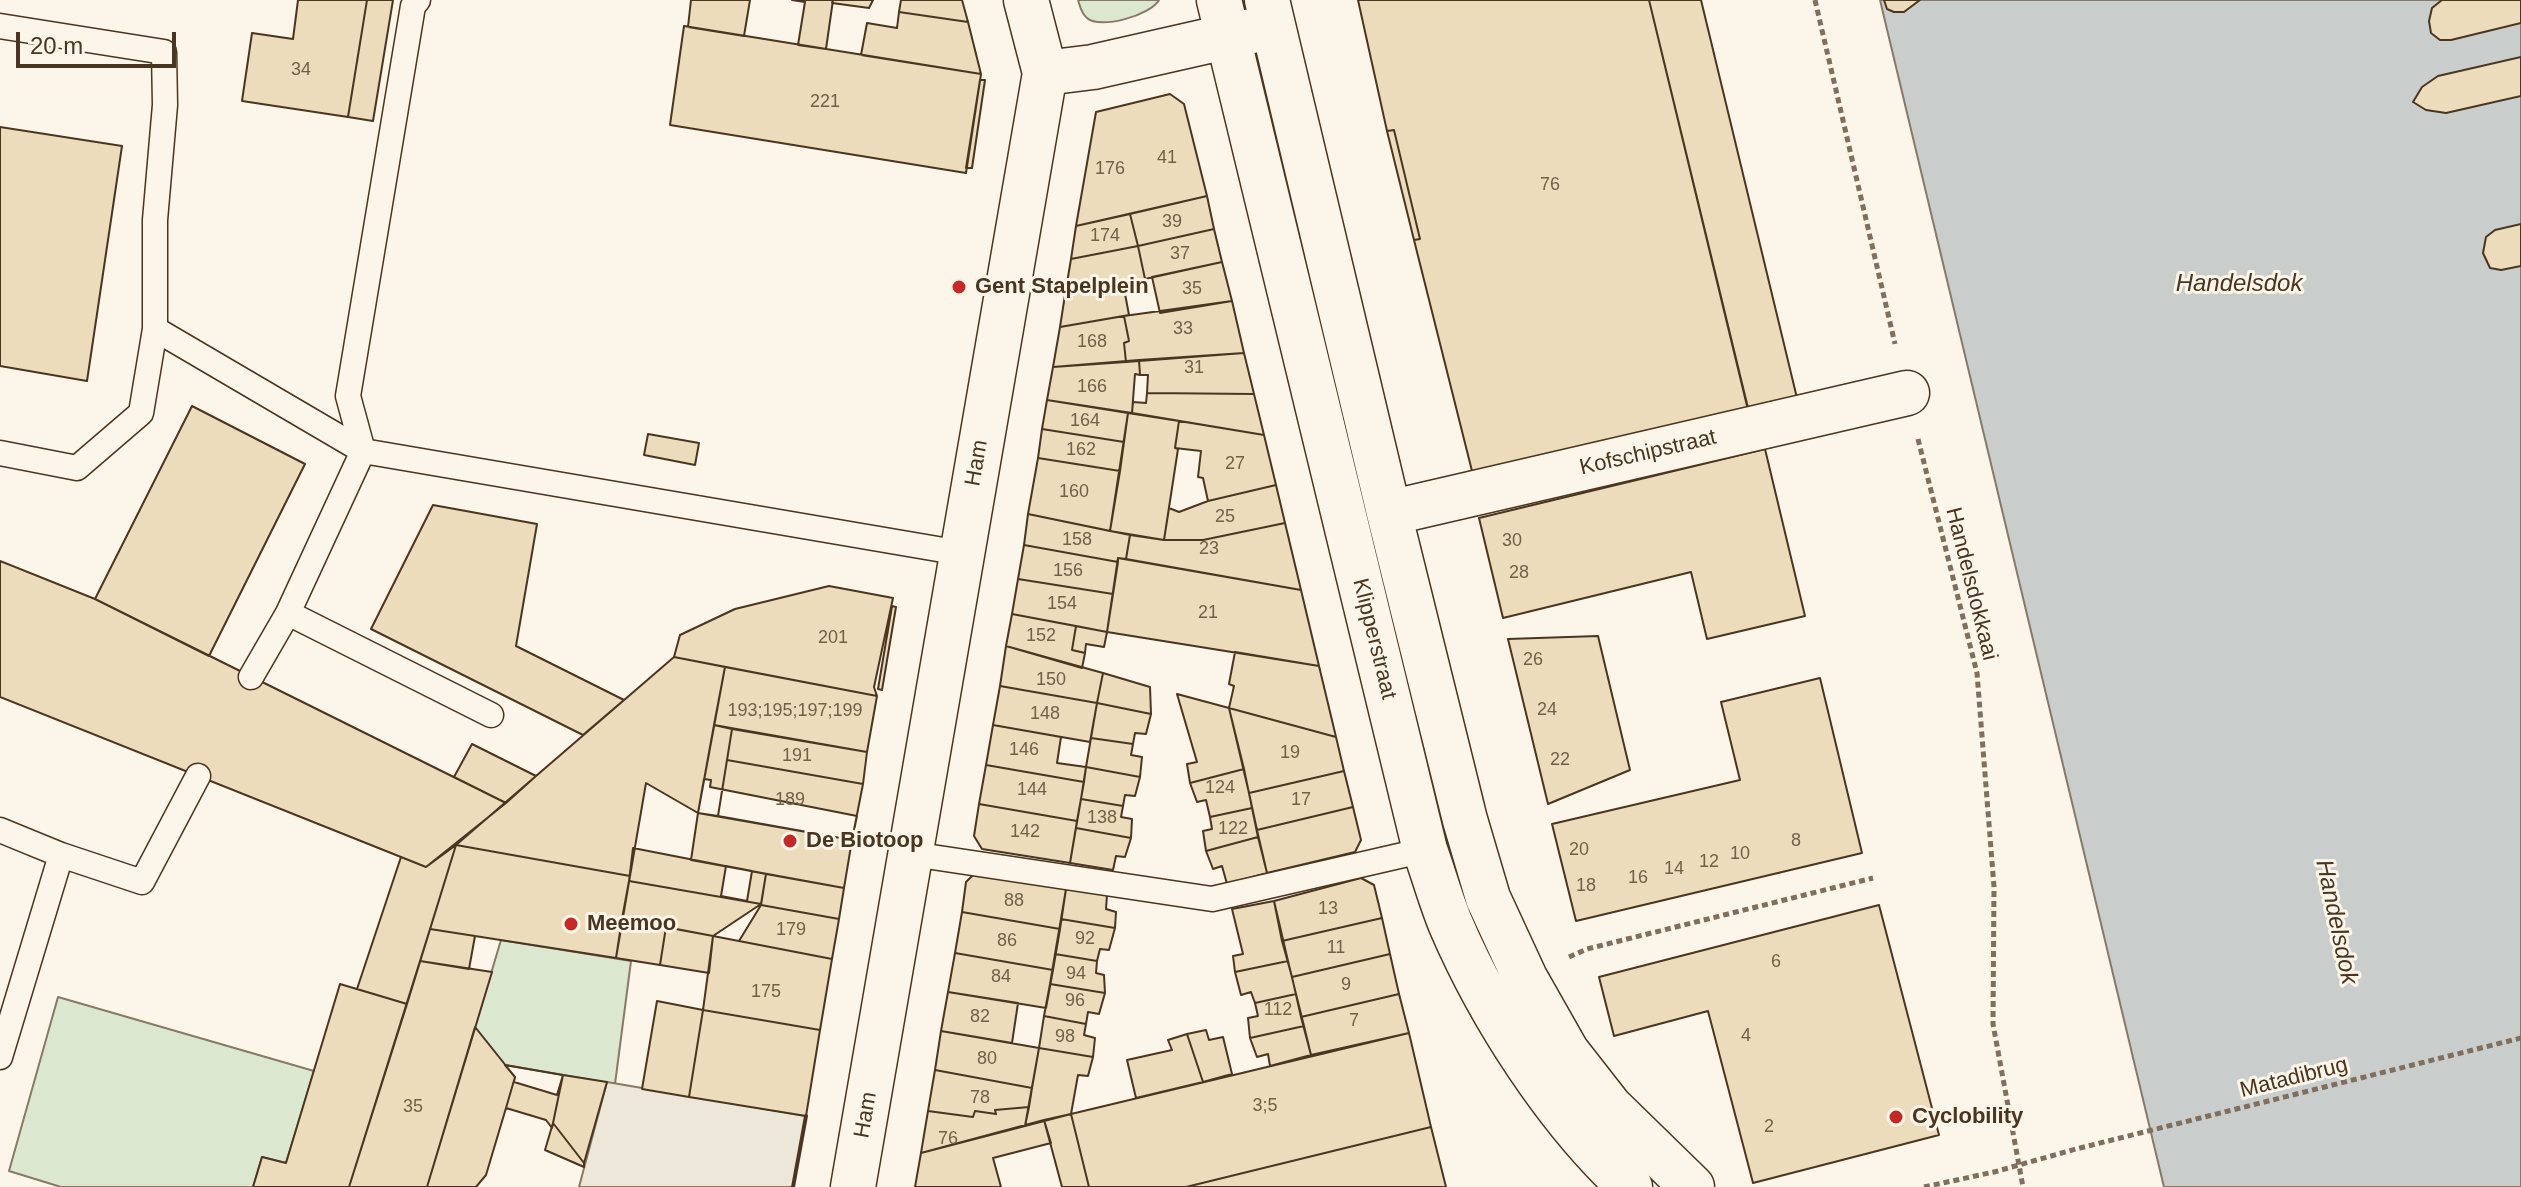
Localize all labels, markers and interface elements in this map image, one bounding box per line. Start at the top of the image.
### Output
scale bar [20,16,180,66]
text: 20 m [30,32,83,59]
house number: 34 [291,59,311,81]
house number: 221 [810,91,840,113]
house number: 41 [1157,147,1177,169]
house number: 176 [1095,158,1125,180]
house number: 76 [1540,174,1560,196]
house number: 39 [1162,211,1182,233]
house number: 174 [1090,225,1120,247]
house number: 37 [1170,243,1190,265]
water label: Handelsdok [2176,270,2302,298]
place label: Gent Stapelplein [975,274,1149,300]
marker: Gent Stapelplein [950,278,968,296]
house number: 35 [1182,278,1202,300]
house number: 33 [1173,318,1193,340]
house number: 168 [1077,331,1107,353]
house number: 31 [1184,357,1204,379]
house number: 166 [1077,376,1107,398]
house number: 164 [1070,410,1100,432]
street label: Kofschipstraat [1577,424,1719,482]
street label: Ham [960,438,994,488]
house number: 162 [1066,439,1096,461]
house number: 27 [1225,453,1245,475]
house number: 160 [1059,481,1089,503]
street label: Handelsdokkaai [1939,505,2003,663]
house number: 25 [1215,506,1235,528]
house number: 158 [1062,529,1092,551]
house number: 30 [1502,530,1522,552]
house number: 23 [1199,538,1219,560]
house number: 156 [1053,560,1083,582]
house number: 28 [1509,562,1529,584]
street label: Klipperstraat [1346,576,1402,702]
house number: 154 [1047,593,1077,615]
house number: 21 [1198,602,1218,624]
house number: 152 [1026,625,1056,647]
house number: 201 [818,627,848,649]
house number: 26 [1523,649,1543,671]
house number: 150 [1036,669,1066,691]
house number: 24 [1537,699,1557,721]
house number: 193;195;197;199 [727,700,863,722]
house number: 148 [1030,703,1060,725]
house number: 146 [1009,739,1039,761]
house number: 19 [1280,742,1300,764]
house number: 191 [782,745,812,767]
house number: 22 [1550,749,1570,771]
house number: 124 [1205,777,1235,799]
house number: 144 [1017,779,1047,801]
house number: 189 [775,789,805,811]
house number: 17 [1291,789,1311,811]
house number: 138 [1087,807,1117,829]
house number: 122 [1218,818,1248,840]
house number: 142 [1010,821,1040,843]
place label: De Biotoop [806,828,923,854]
house number: 8 [1791,830,1801,852]
marker: De Biotoop [781,832,799,850]
house number: 20 [1569,839,1589,861]
house number: 10 [1730,843,1750,865]
house number: 12 [1699,851,1719,873]
water label: Handelsdok [2309,857,2363,987]
house number: 14 [1664,858,1684,880]
house number: 16 [1628,867,1648,889]
house number: 18 [1576,875,1596,897]
house number: 88 [1004,890,1024,912]
house number: 13 [1318,898,1338,920]
place label: Meemoo [587,911,676,937]
marker: Meemoo [562,915,580,933]
house number: 179 [776,919,806,941]
house number: 92 [1075,928,1095,950]
house number: 86 [997,930,1017,952]
house number: 11 [1327,937,1345,959]
house number: 6 [1771,951,1781,973]
house number: 94 [1066,963,1086,985]
house number: 84 [991,966,1011,988]
house number: 9 [1341,974,1351,996]
house number: 175 [751,981,781,1003]
house number: 96 [1065,990,1085,1012]
house number: 112 [1264,999,1292,1021]
house number: 82 [970,1006,990,1028]
house number: 7 [1349,1010,1359,1032]
house number: 4 [1741,1025,1751,1047]
house number: 98 [1055,1026,1075,1048]
house number: 80 [977,1048,997,1070]
street label: Matadibrug [2237,1052,2351,1104]
house number: 78 [970,1087,990,1109]
street label: Ham [849,1090,883,1140]
house number: 3;5 [1252,1095,1278,1117]
house number: 35 [403,1096,423,1118]
place label: Cyclobility [1912,1104,2023,1130]
marker: Cyclobility [1887,1108,1905,1126]
house number: 2 [1764,1116,1774,1138]
house number: 76 [938,1128,958,1150]

